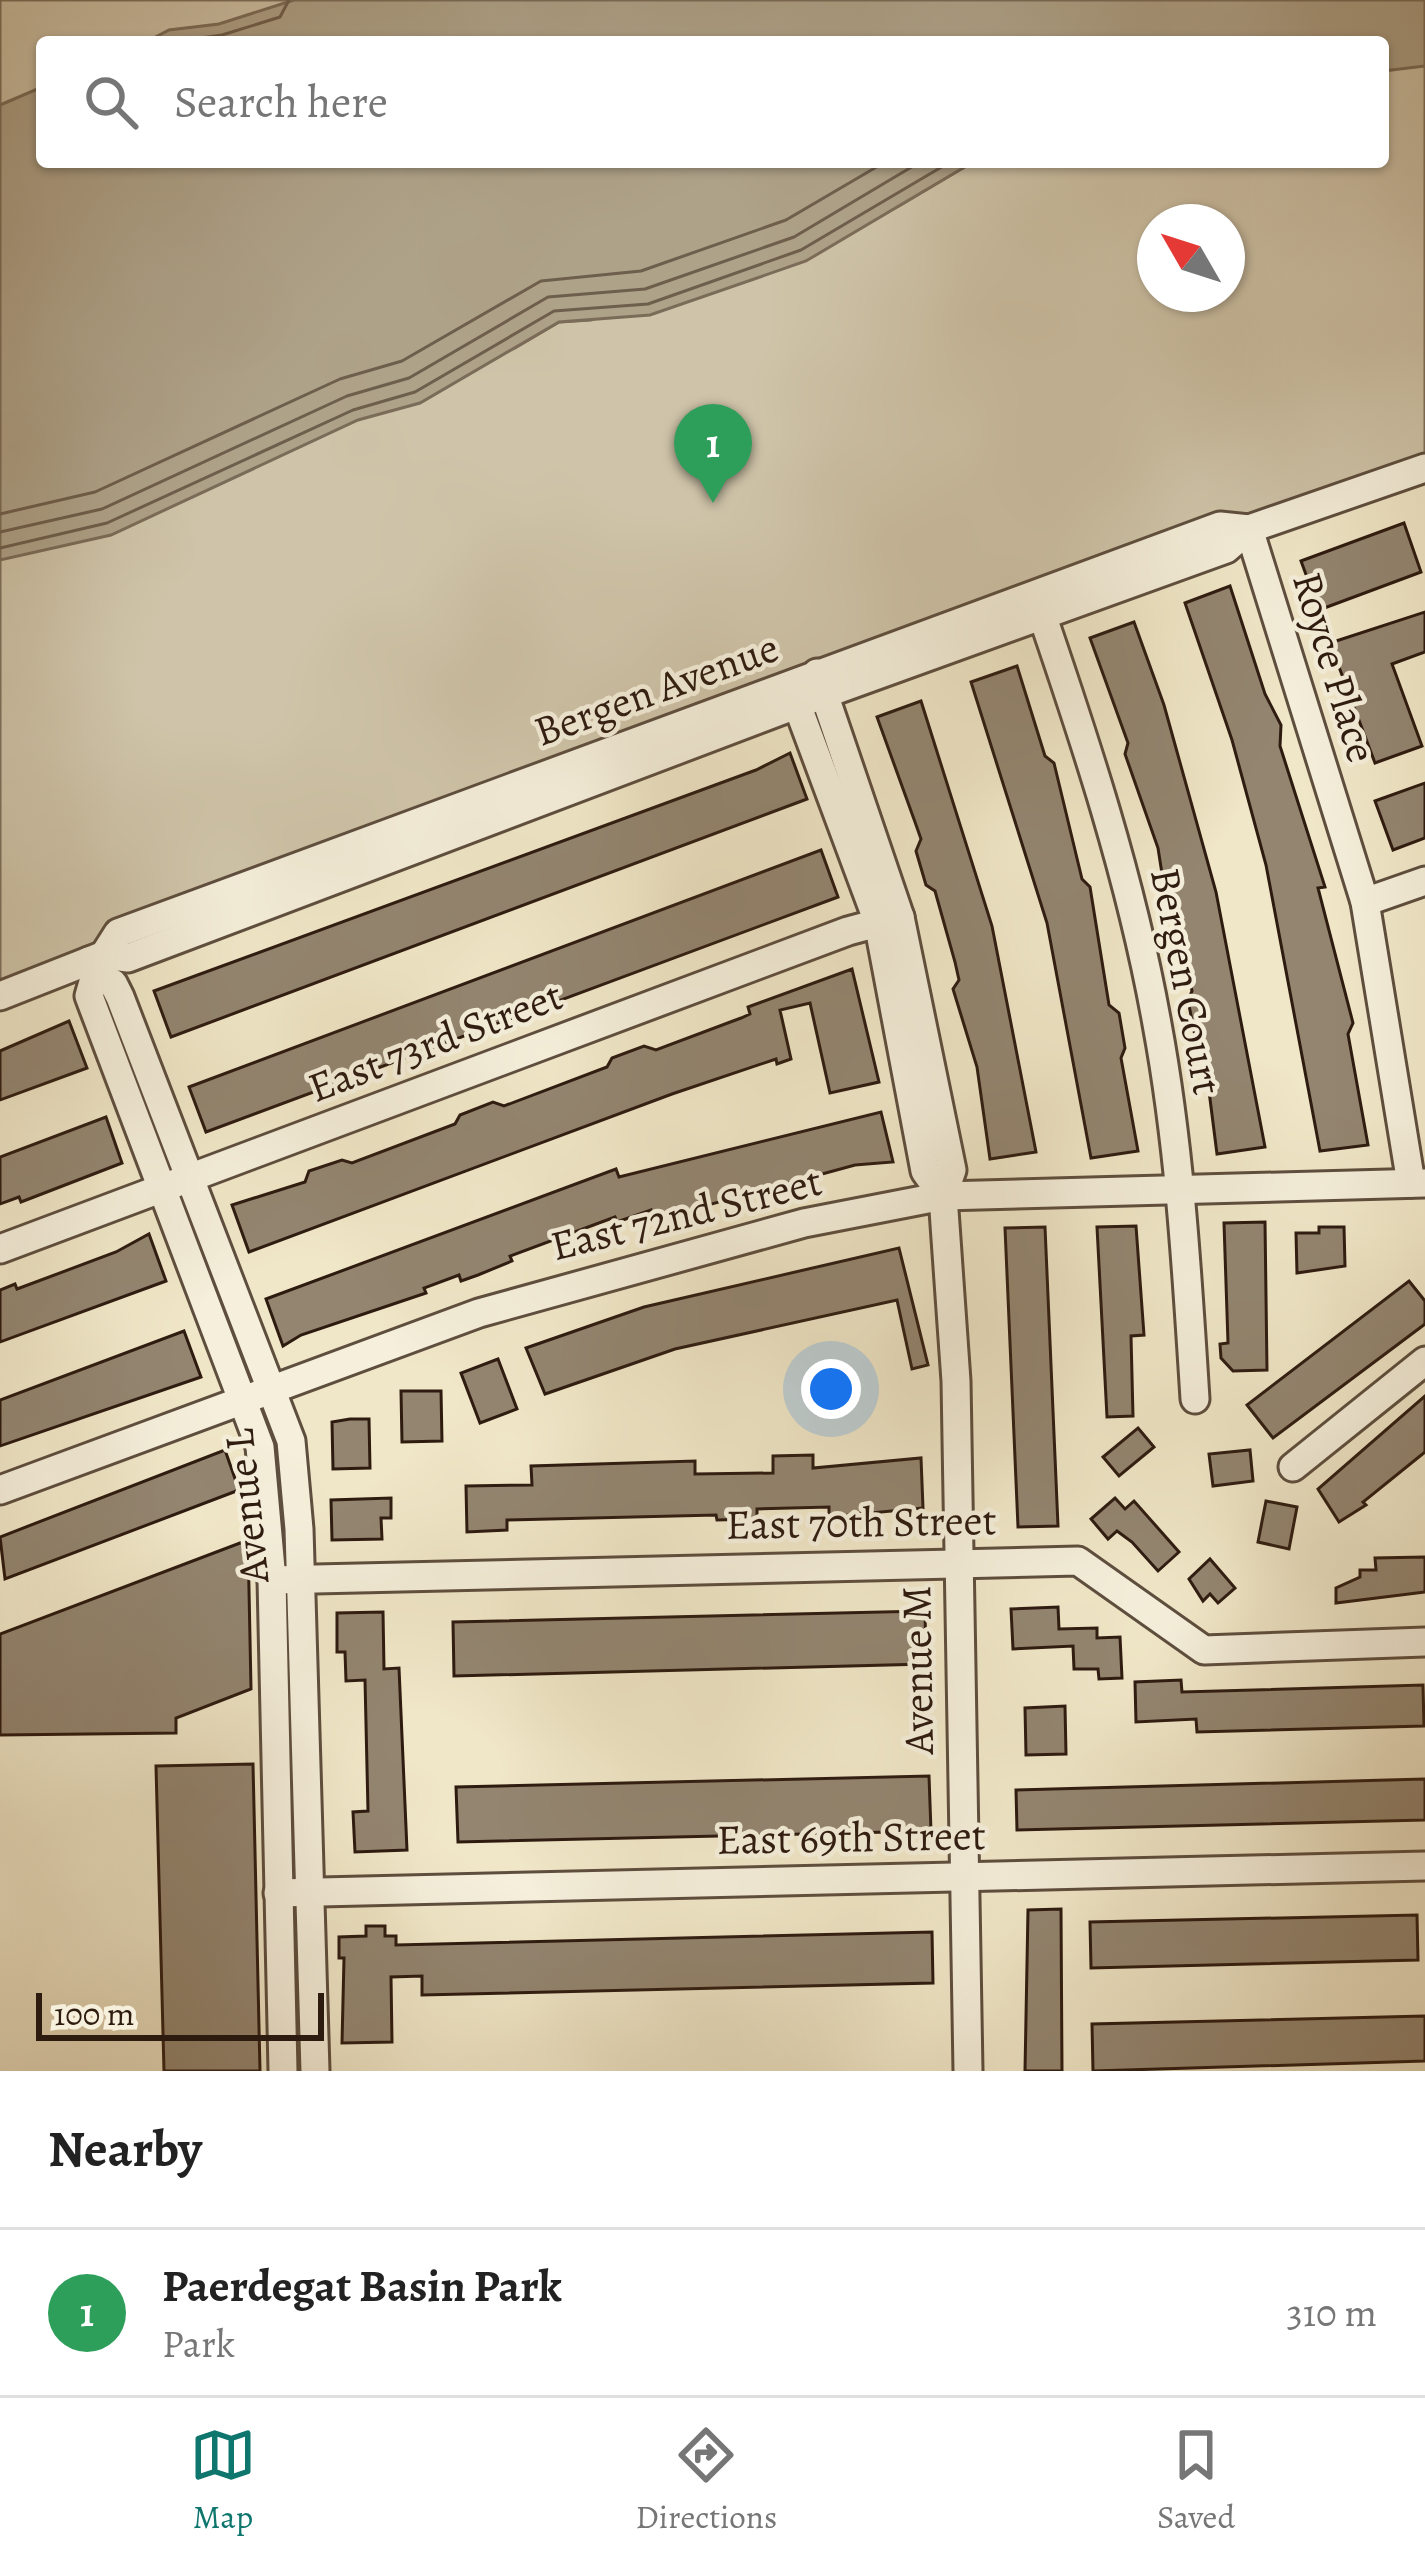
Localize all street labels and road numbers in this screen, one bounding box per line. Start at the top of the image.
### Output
street label: Royce Place [1279,565,1391,769]
street label: Bergen Avenue [526,618,786,760]
street label: Bergen Court [1137,863,1237,1099]
street label: East 73rd Street [300,966,570,1116]
street label: East 72nd Street [545,1152,828,1274]
street label: Avenue L [209,1425,283,1587]
street label: East 70th Street [725,1491,997,1553]
street label: Avenue M [887,1585,947,1756]
street label: East 69th Street [716,1806,986,1868]

